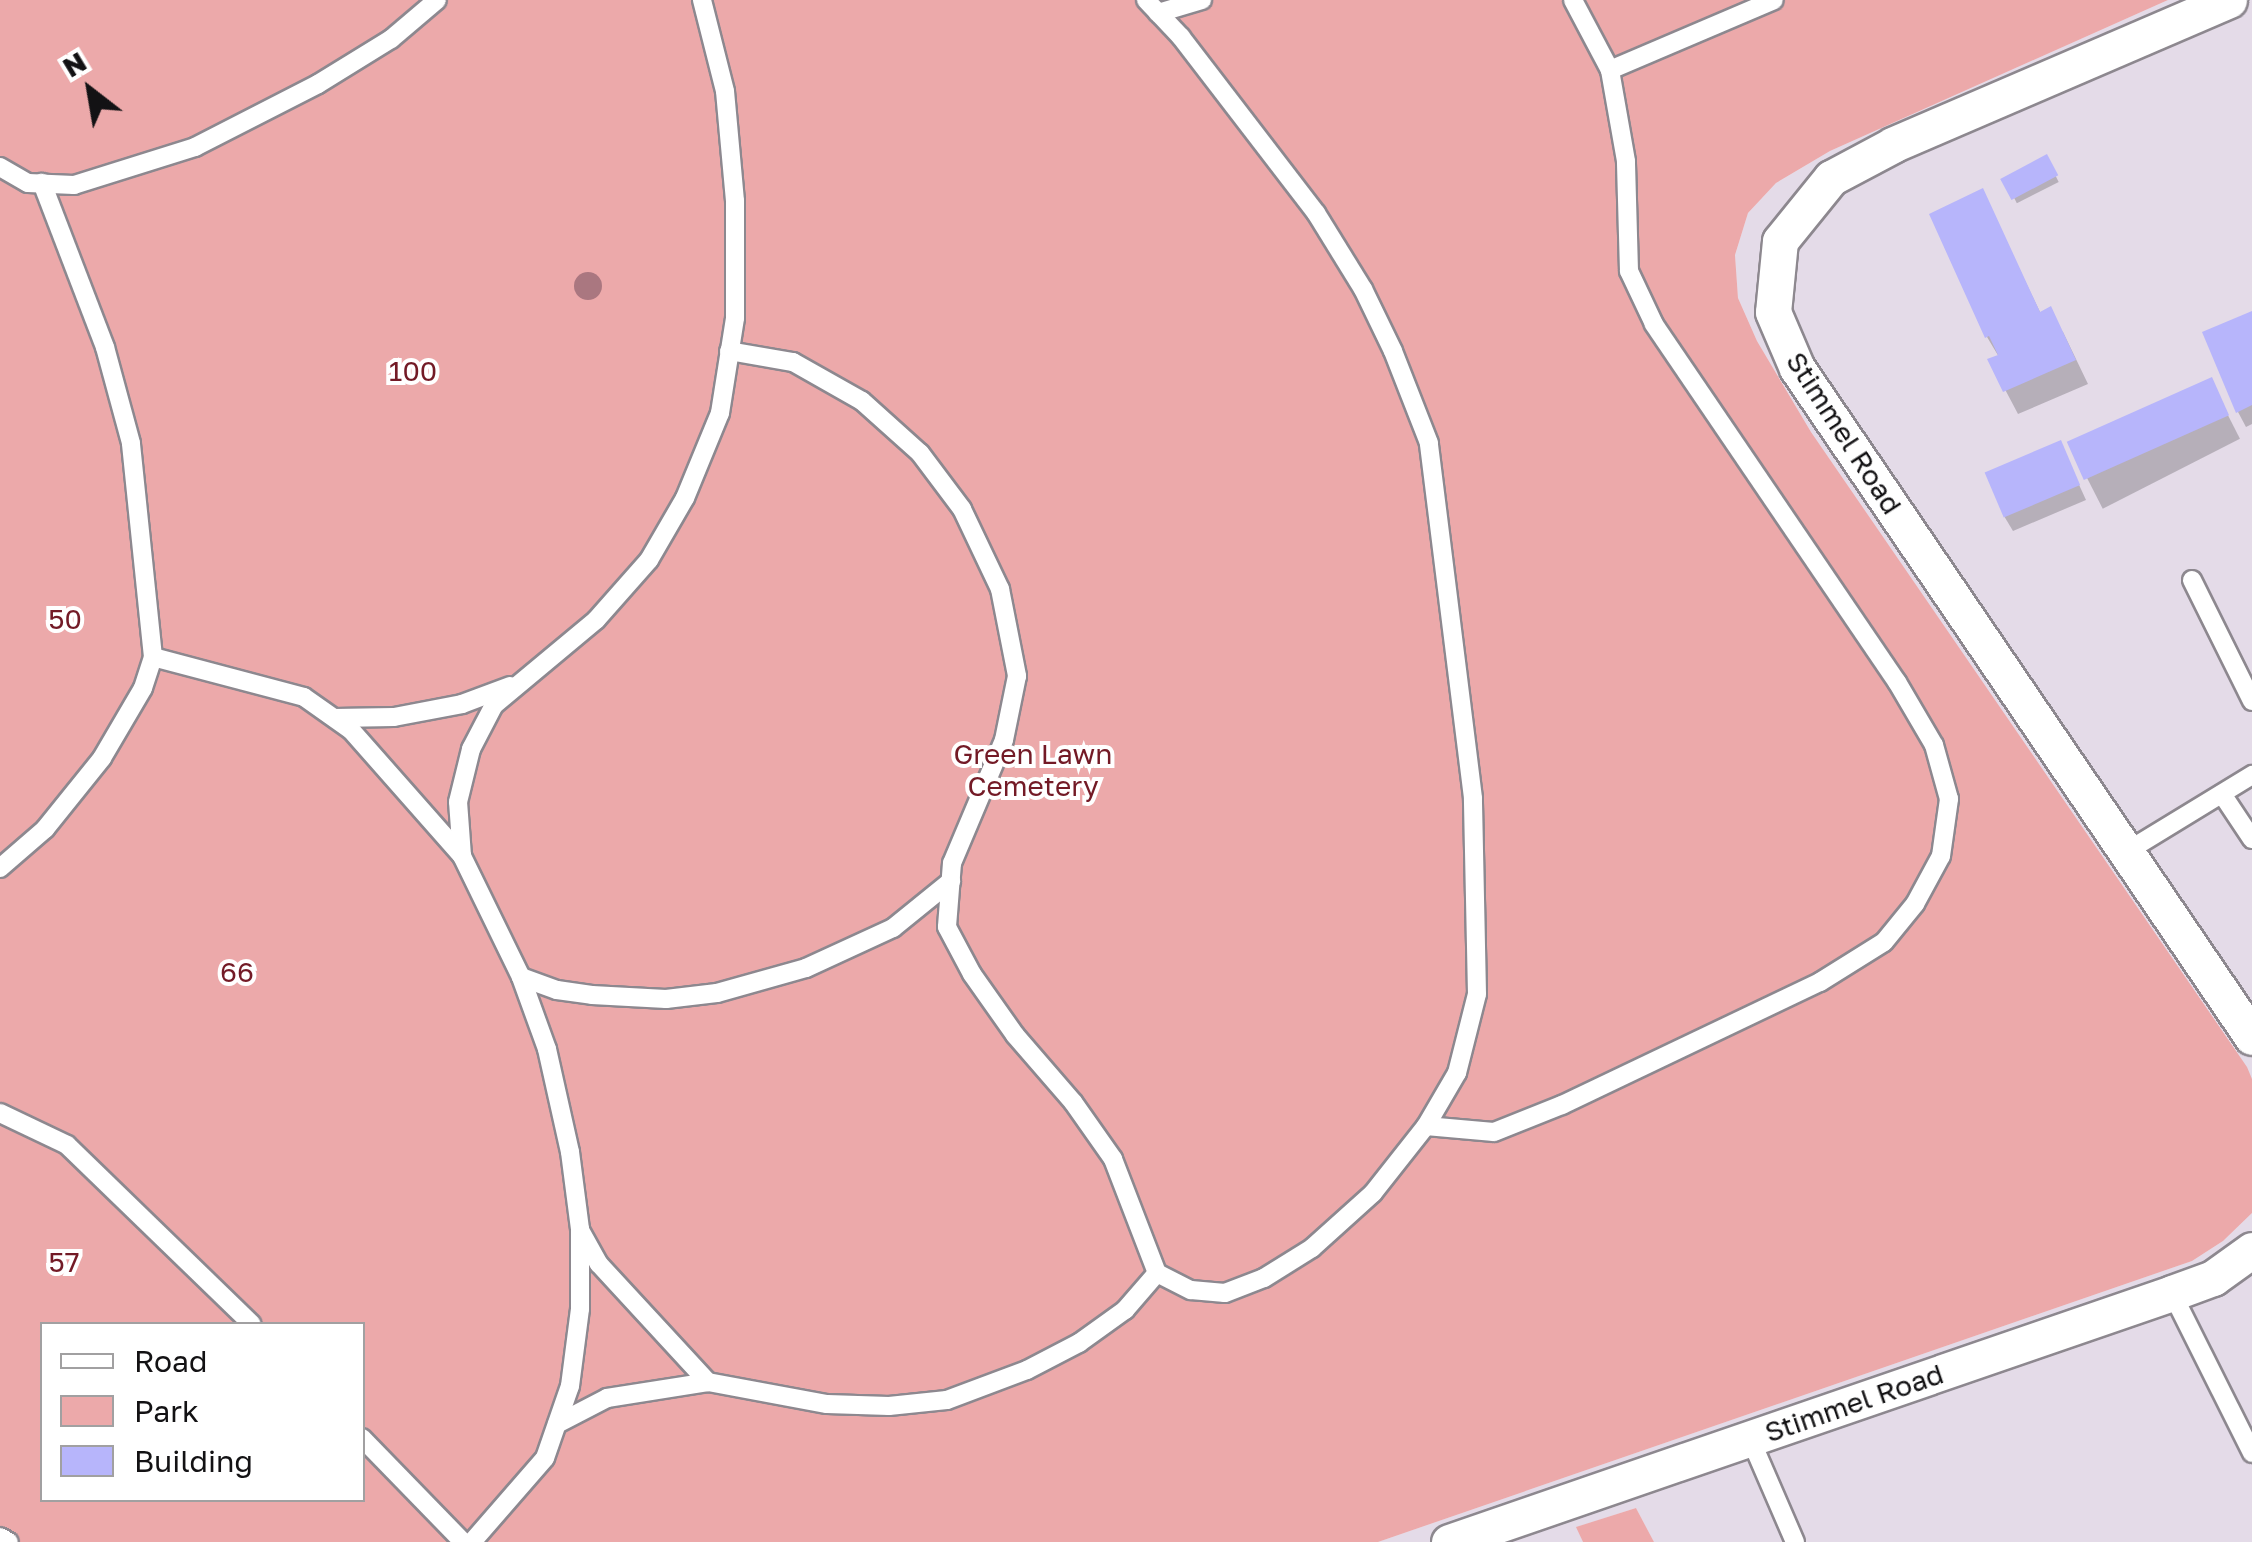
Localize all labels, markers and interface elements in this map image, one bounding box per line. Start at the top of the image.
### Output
north arrow [40,40,140,140]
text: N [57,44,92,83]
street label: Stimmel Road [1779,346,1909,520]
park label: 100 [389,354,437,388]
park label: 50 [48,602,82,636]
park label: Green Lawn Cemetery [954,737,1112,803]
park label: 66 [220,955,254,989]
park label: 57 [48,1245,80,1279]
legend [40,1322,365,1502]
text: Road [134,1343,208,1379]
street label: Stimmel Road [1760,1357,1948,1449]
text: Park [134,1393,199,1429]
text: Building [134,1443,253,1479]

